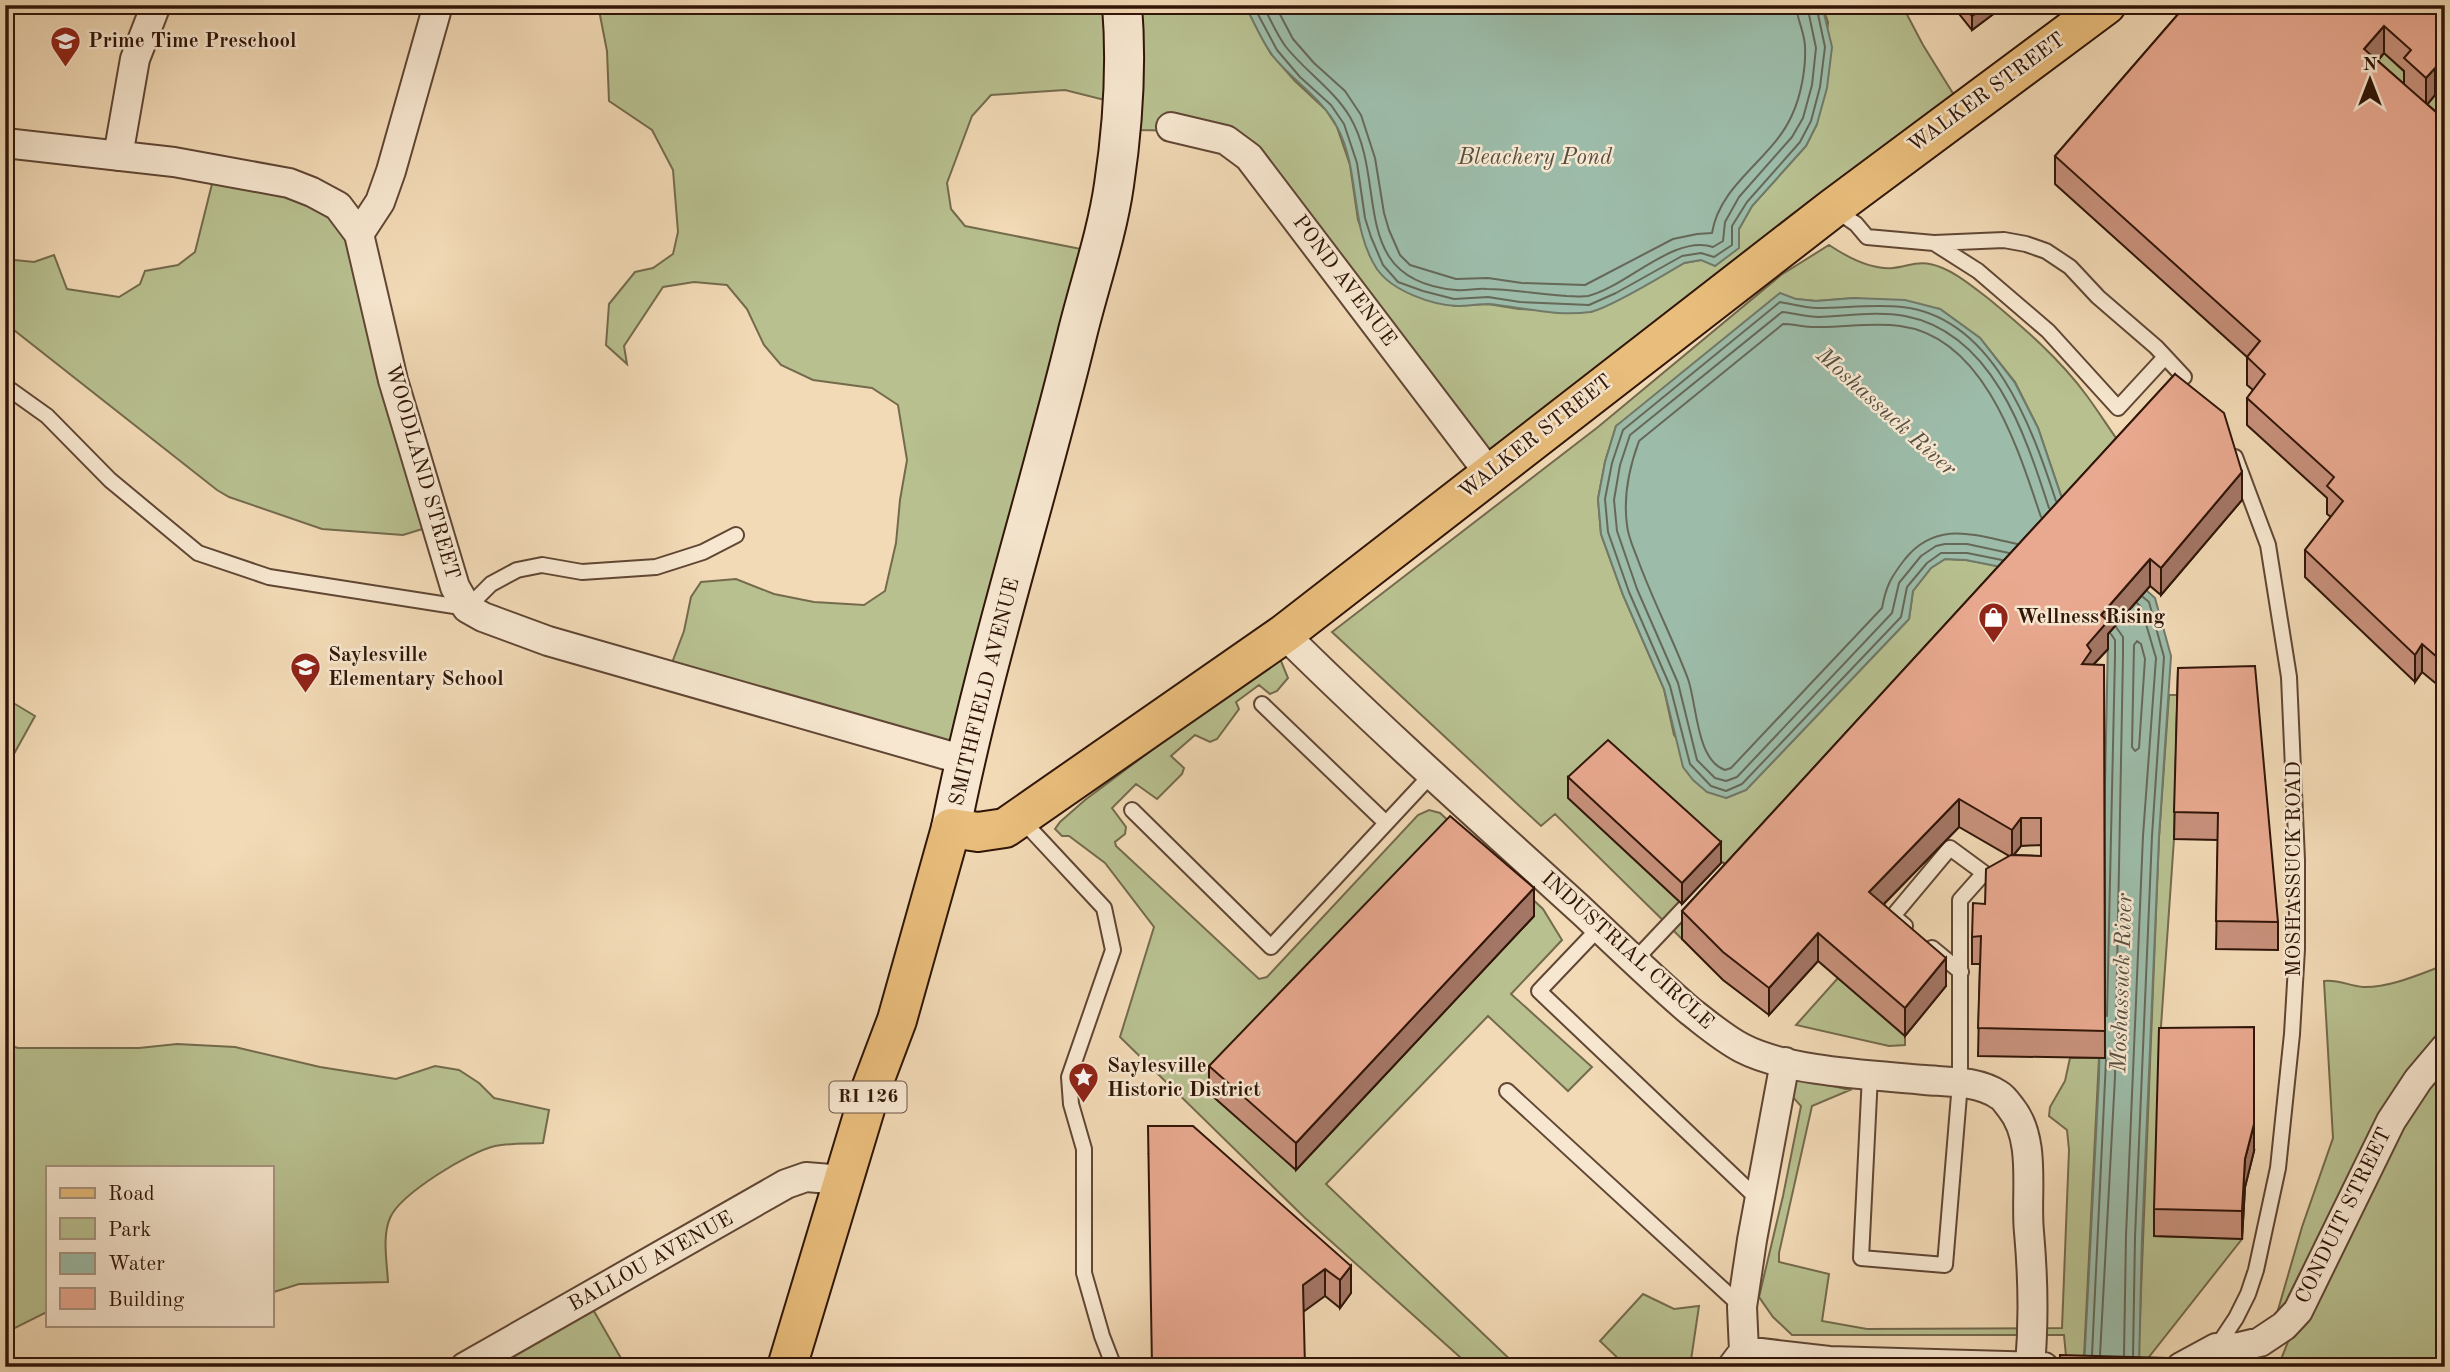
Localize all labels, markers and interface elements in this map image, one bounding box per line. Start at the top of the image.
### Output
school or university icon: Prime Time Preschool [48,24,82,68]
street label: WALKER STREET [1905,29,2069,157]
place label: Prime Time Preschool [88,31,297,52]
north arrow [2334,46,2404,116]
text: N [2363,56,2378,75]
water label: Bleachery Pond [1457,146,1613,170]
street label: POND AVENUE [1288,212,1400,350]
water label: Moshassuck River [1811,343,1961,481]
street label: WOODLAND STREET [381,362,463,582]
street label: WALKER STREET [1456,371,1616,503]
street label: SMITHFIELD AVENUE [946,576,1024,808]
shop icon: Wellness Rising [1976,600,2010,644]
place label: Wellness Rising [2016,607,2165,628]
place label: Saylesville Elementary School [328,645,504,690]
school or university icon: Saylesville Elementary School [288,650,322,694]
street label: MOSHASSUCK ROAD [2284,761,2305,977]
street label: INDUSTRIAL CIRCLE [1537,868,1717,1034]
water label: Moshassuck River [2107,892,2137,1074]
place label: Saylesville Historic District [1107,1056,1261,1101]
place icon: Saylesville Historic District [1067,1061,1101,1105]
road number: RI 126 [830,1082,906,1112]
street label: CONDUIT STREET [2292,1125,2396,1307]
legend [46,1166,273,1326]
text: Road [108,1184,155,1205]
street label: BALLOU AVENUE [565,1208,737,1316]
text: Park [108,1220,151,1241]
text: Water [108,1254,165,1275]
text: Building [108,1290,185,1311]

